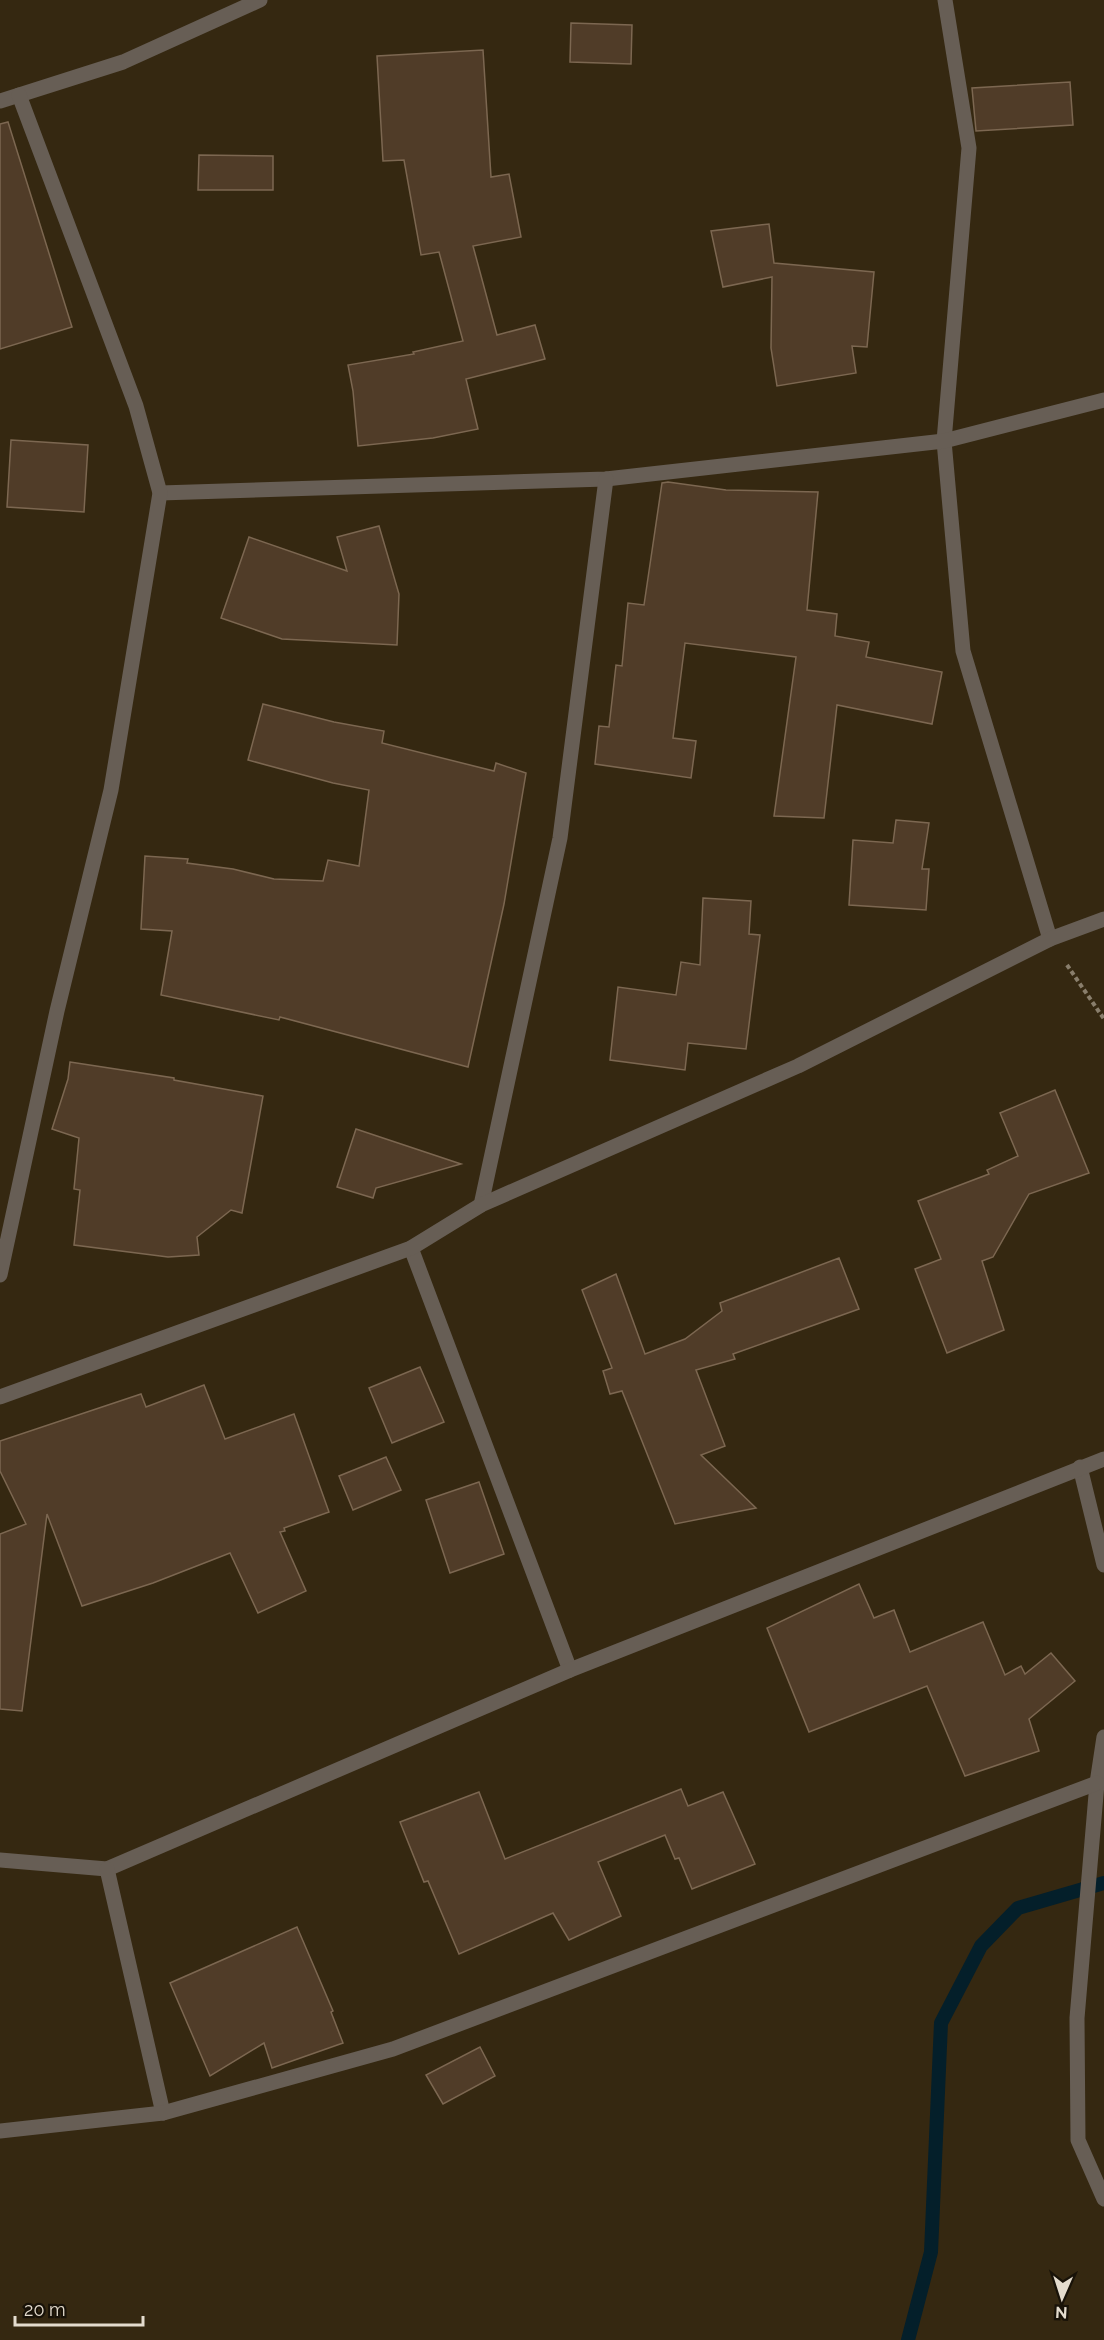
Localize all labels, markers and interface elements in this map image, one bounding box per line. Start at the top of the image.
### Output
north arrow [1032,2268,1092,2328]
scale bar [15,2289,142,2327]
text: 20 m [24,2299,66,2320]
text: N [1055,2303,1068,2322]

